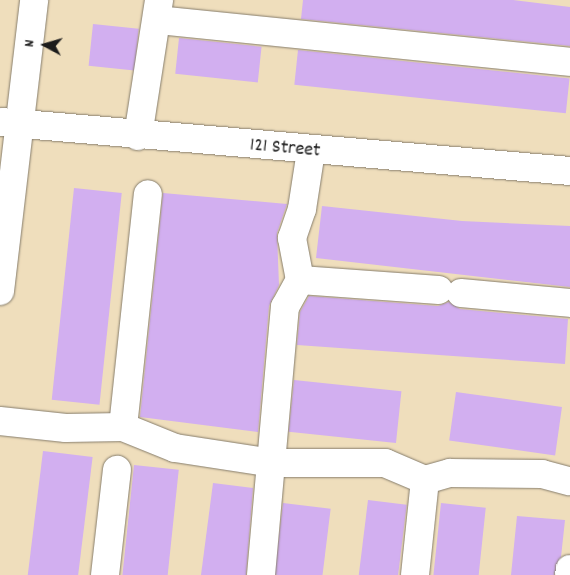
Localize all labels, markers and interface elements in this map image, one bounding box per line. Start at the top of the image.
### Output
north arrow [20,20,70,70]
text: N [20,39,40,48]
street label: 121 Street [249,134,321,164]

